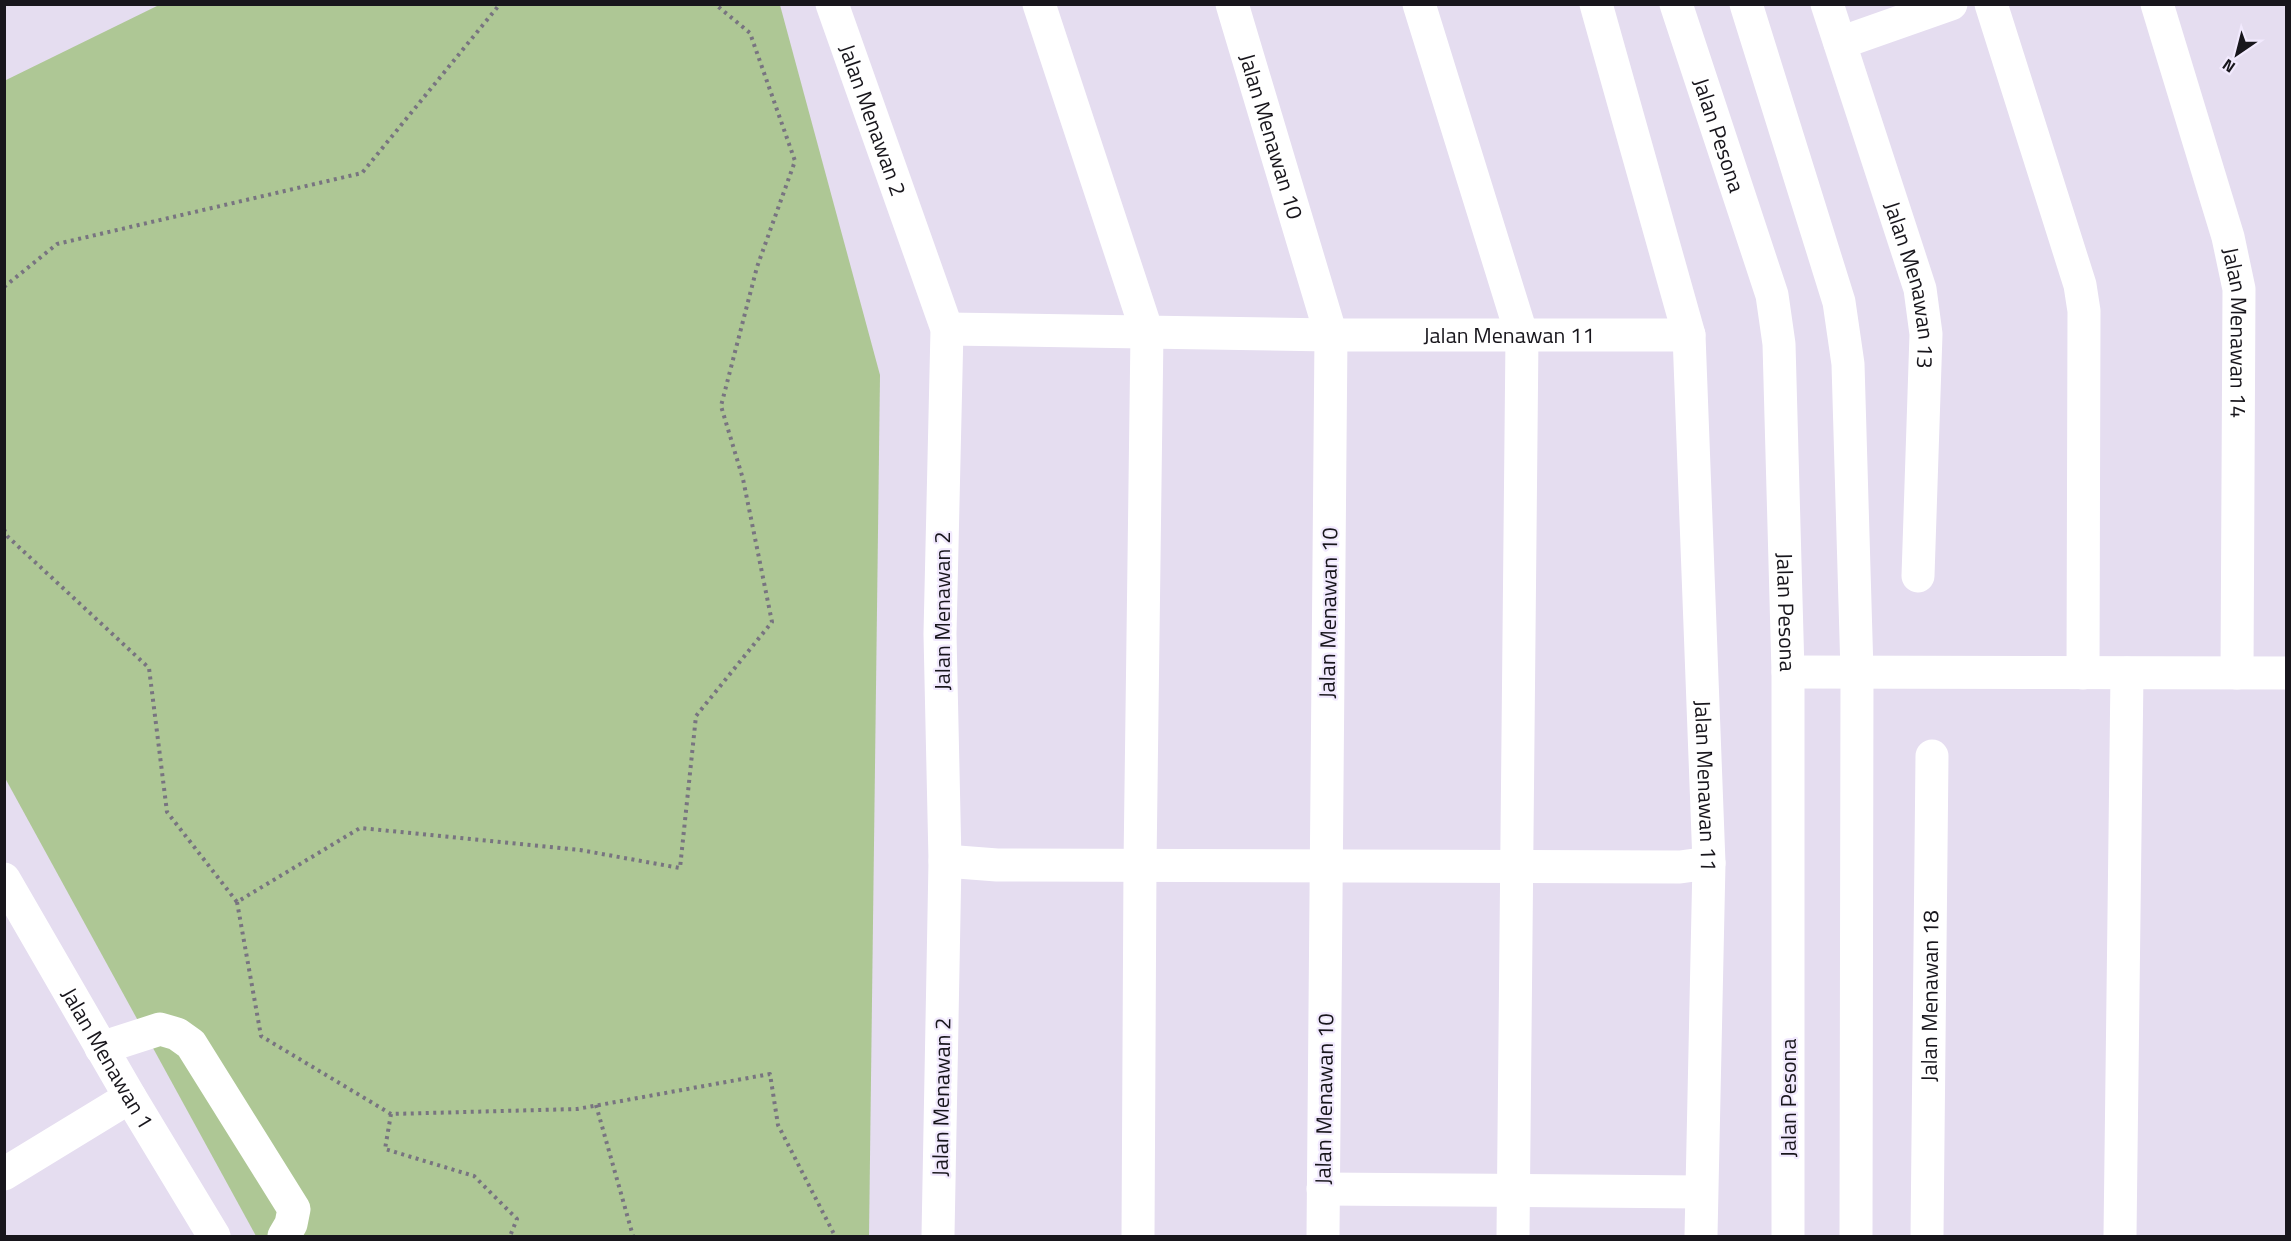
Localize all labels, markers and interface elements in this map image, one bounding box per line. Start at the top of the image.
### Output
north arrow [2207,24,2267,84]
street label: Jalan Menawan 2 [830,39,916,201]
street label: Jalan Menawan 10 [1231,49,1312,223]
text: N [2217,53,2240,79]
street label: Jalan Pesona [1684,73,1754,197]
street label: Jalan Menawan 13 [1875,197,1944,369]
street label: Jalan Menawan 14 [2214,244,2256,418]
street label: Jalan Menawan 11 [1423,318,1595,352]
street label: Jalan Menawan 10 [1310,527,1346,699]
street label: Jalan Menawan 2 [925,531,959,691]
street label: Jalan Pesona [1768,552,1805,672]
street label: Jalan Menawan 11 [1686,699,1726,872]
street label: Jalan Menawan 18 [1912,910,1947,1082]
street label: Jalan Menawan 1 [53,981,163,1136]
street label: Jalan Menawan 10 [1306,1013,1342,1185]
street label: Jalan Menawan 2 [923,1017,959,1177]
street label: Jalan Pesona [1771,1039,1805,1157]

